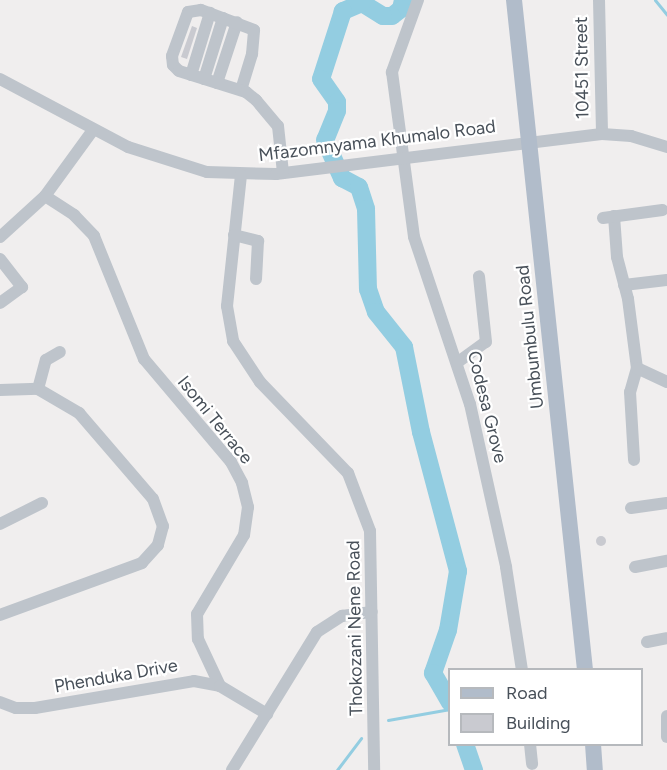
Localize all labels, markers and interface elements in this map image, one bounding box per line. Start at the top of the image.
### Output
street label: 10451 Street [570,16,594,120]
street label: Mfazomnyama Khumalo Road [257,116,497,166]
street label: Umbumbulu Road [512,264,548,410]
street label: Codesa Grove [463,349,511,465]
street label: Isomi Terrace [173,372,257,468]
street label: Thokozani Nene Road [343,540,367,716]
street label: Phenduka Drive [53,655,179,697]
legend [448,668,643,746]
text: Road [506,682,547,704]
text: Building [506,712,571,734]

